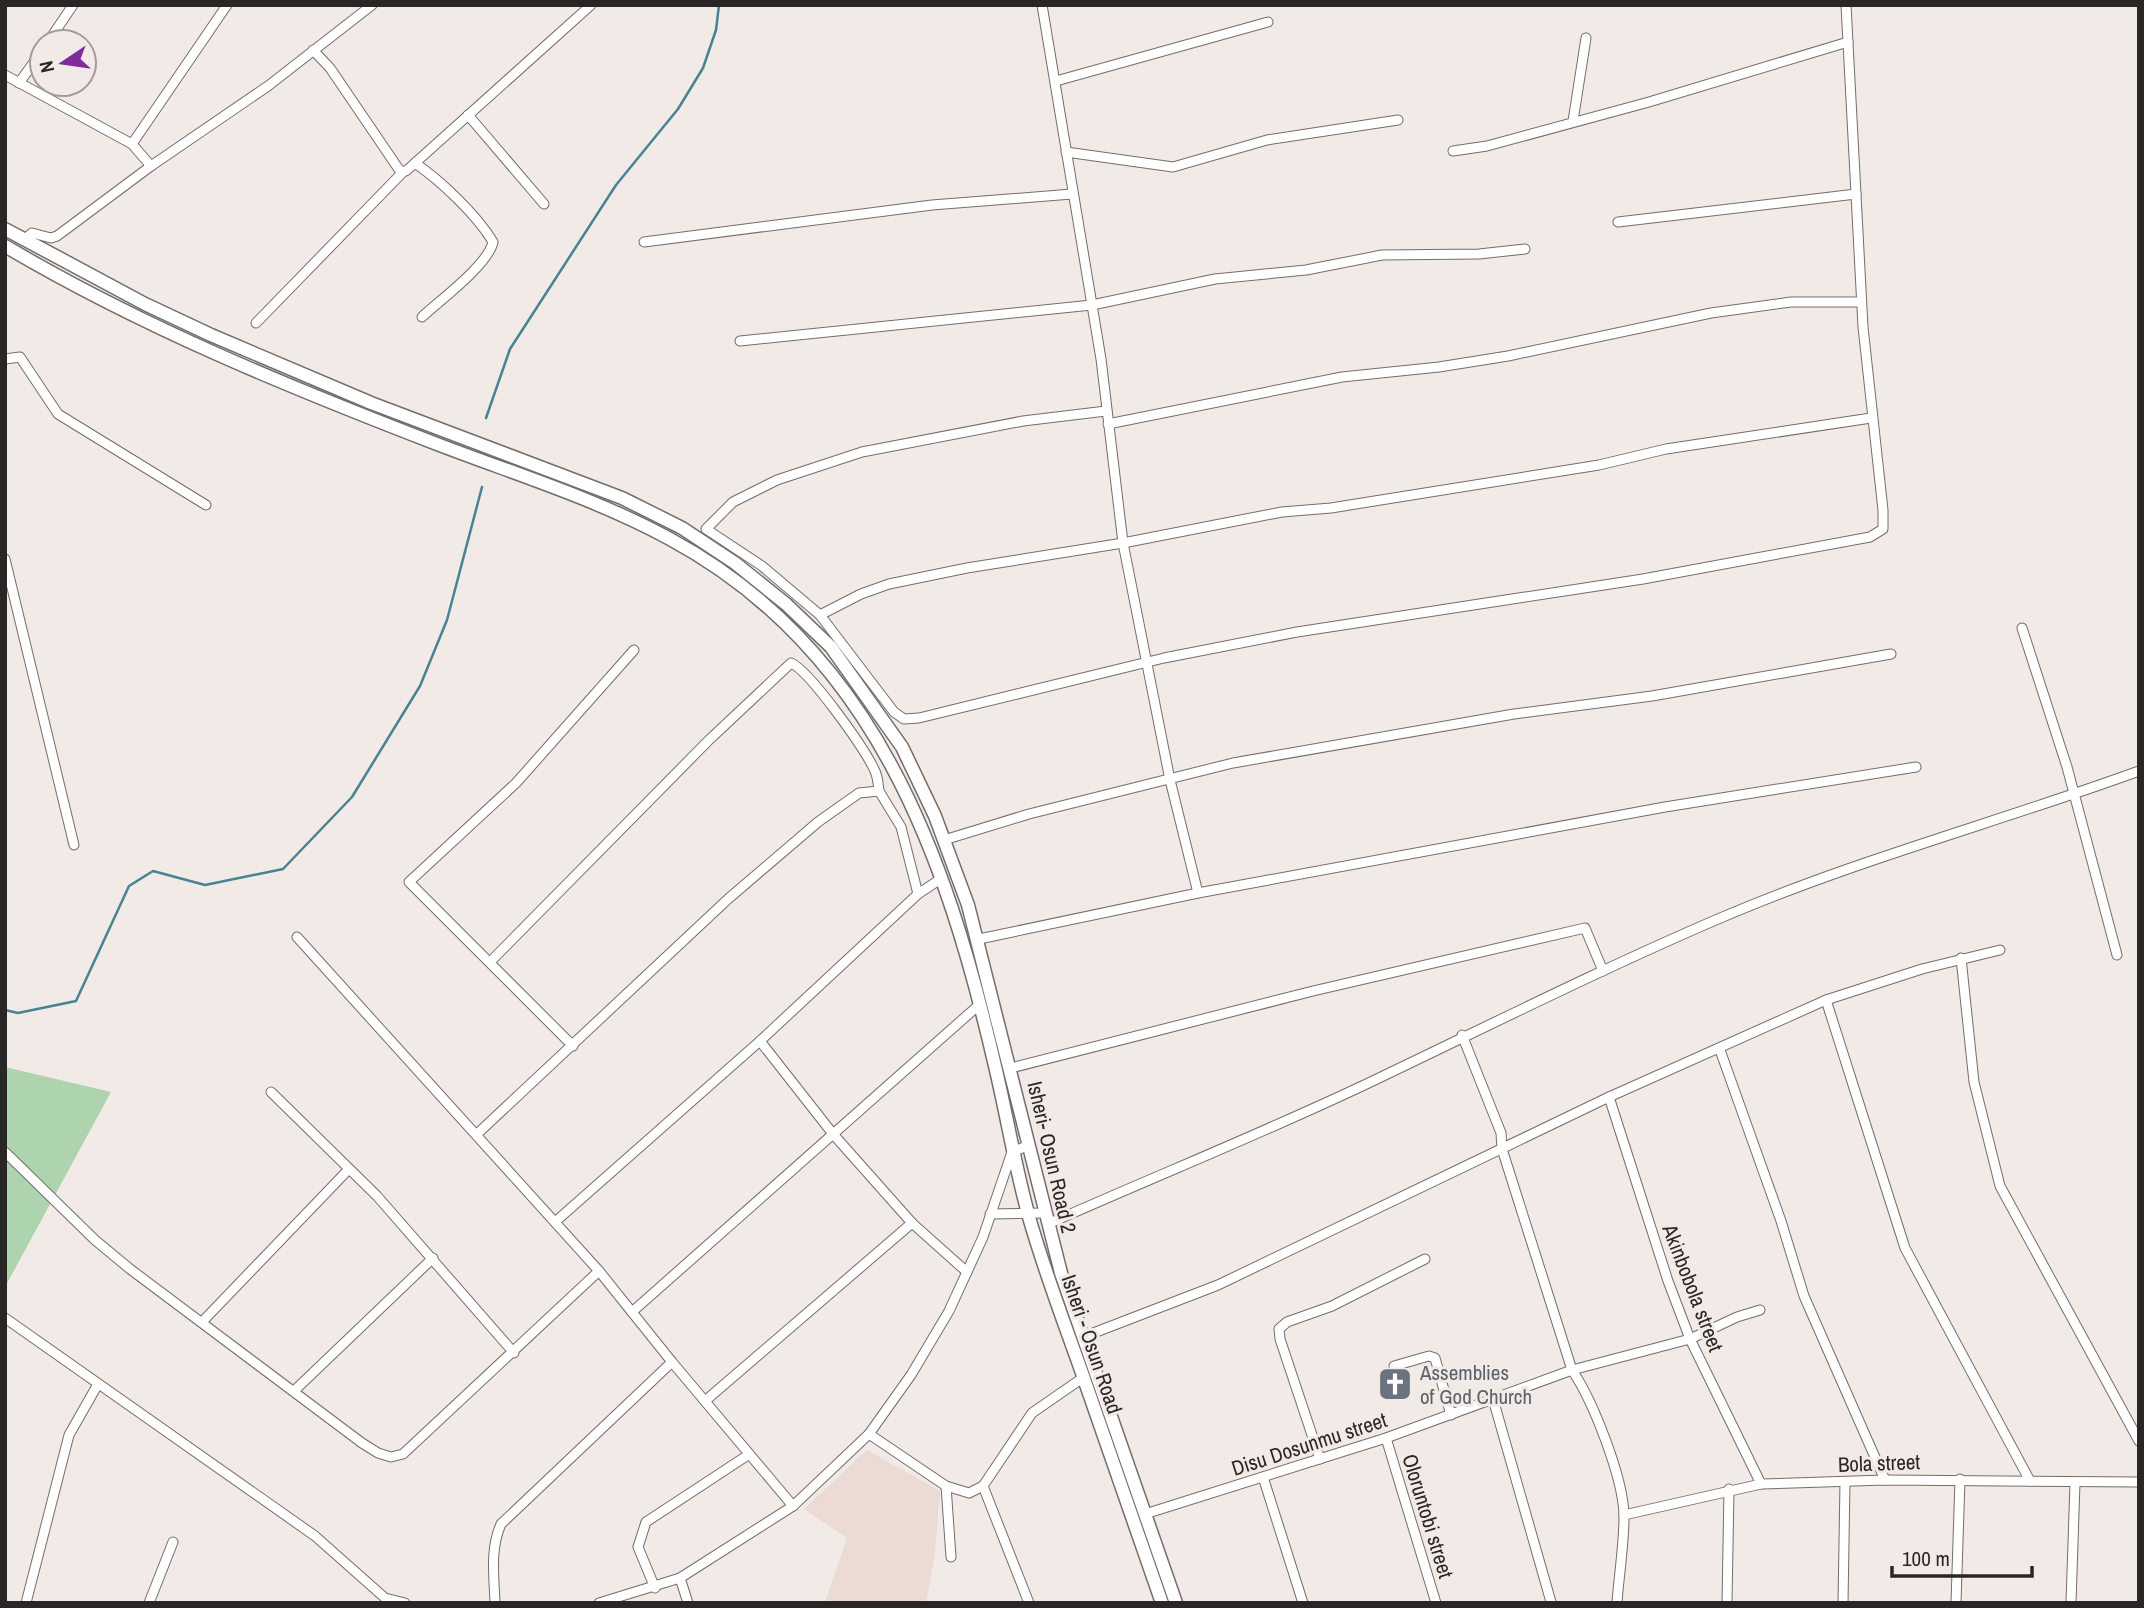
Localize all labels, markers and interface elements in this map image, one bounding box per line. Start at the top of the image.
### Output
north arrow [28,28,98,98]
text: N [33,58,60,75]
street label: Isheri- Osun Road 2 [1020,1078,1084,1236]
street label: Akinbobola street [1655,1219,1731,1356]
street label: Isheri - Osun Road [1055,1270,1129,1418]
place label: Assemblies of God Church [1419,1358,1532,1411]
church icon: Assemblies of God Church [1376,1365,1414,1403]
street label: Disu Dosunmu street [1228,1405,1391,1483]
street label: Bola street [1837,1447,1921,1479]
street label: Oloruntobi street [1395,1450,1461,1582]
scale bar [1892,1534,2032,1578]
text: 100 m [1902,1544,1950,1573]

